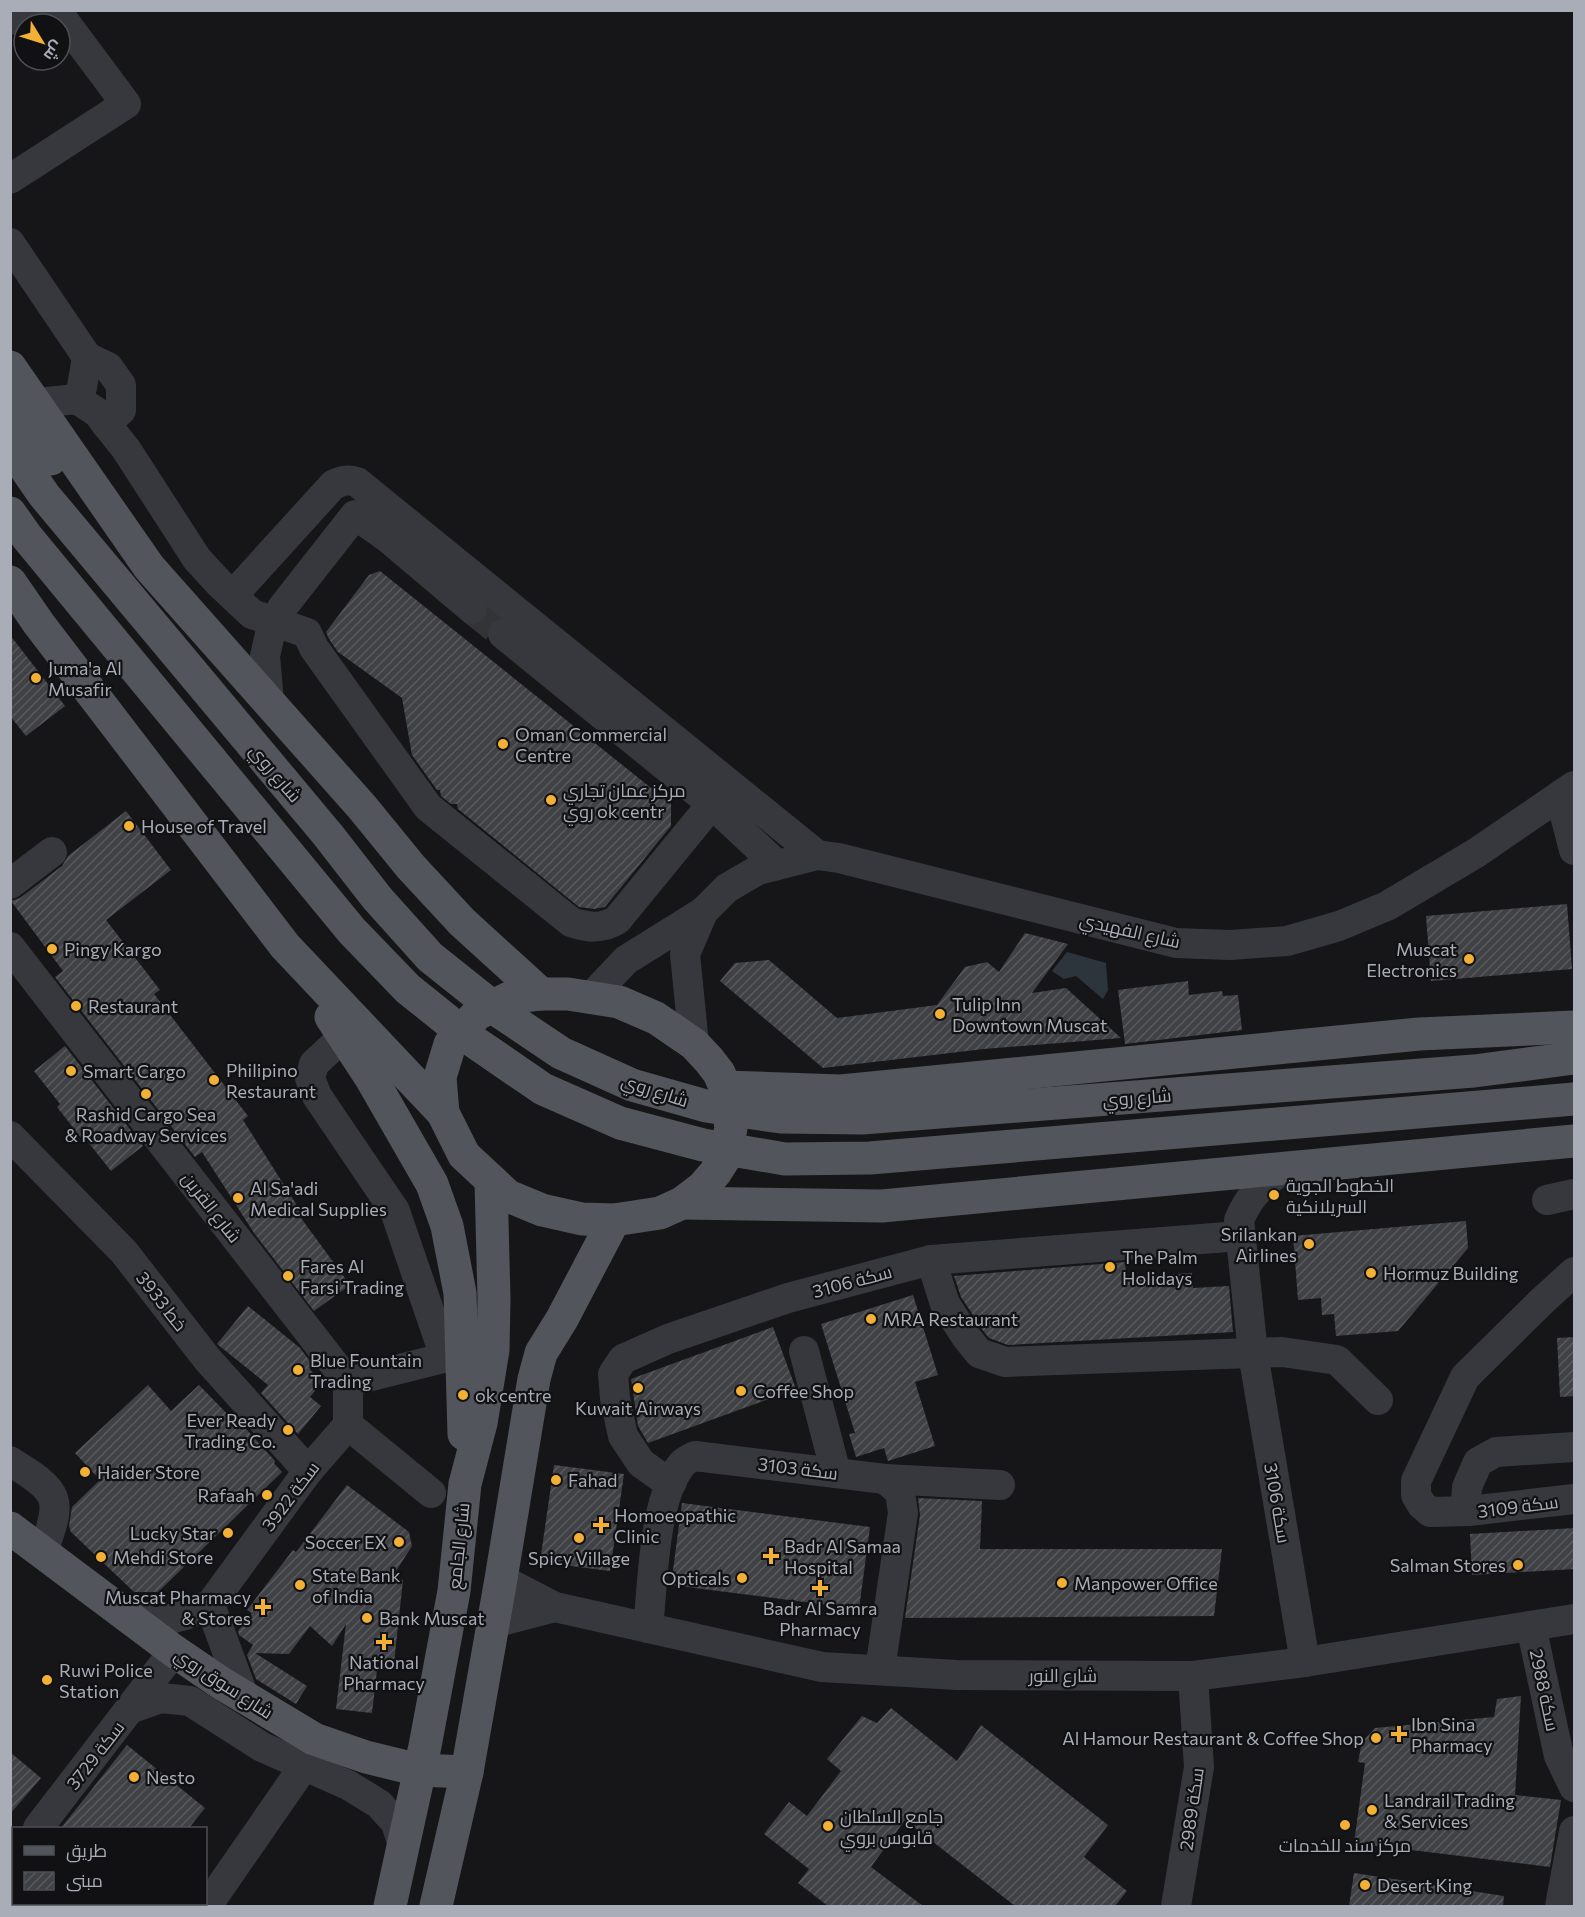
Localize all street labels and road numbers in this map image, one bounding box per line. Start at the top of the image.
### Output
street label: شارع روي [242,740,307,809]
street label: شارع الفهيدي [1077,908,1182,956]
street label: شارع روي [618,1069,691,1115]
street label: شارع روي [1102,1084,1172,1114]
street label: شارع القرين [176,1167,246,1248]
street label: سكة 3106 [810,1260,894,1302]
street label: 3933 خط [132,1267,192,1335]
street label: سكة 3103 [757,1452,839,1484]
street label: سكة 3922 [257,1457,323,1535]
street label: سكة 3106 [1260,1461,1296,1545]
street label: سكة 3109 [1476,1490,1560,1522]
street label: شارع الجامع [443,1501,475,1591]
street label: شارع سوق روي [168,1643,277,1726]
street label: سكة 2988 [1526,1647,1564,1733]
street label: شارع النور [1028,1664,1097,1688]
street label: سكة 3729 [61,1716,129,1794]
street label: سكة 2989 [1174,1766,1208,1852]

